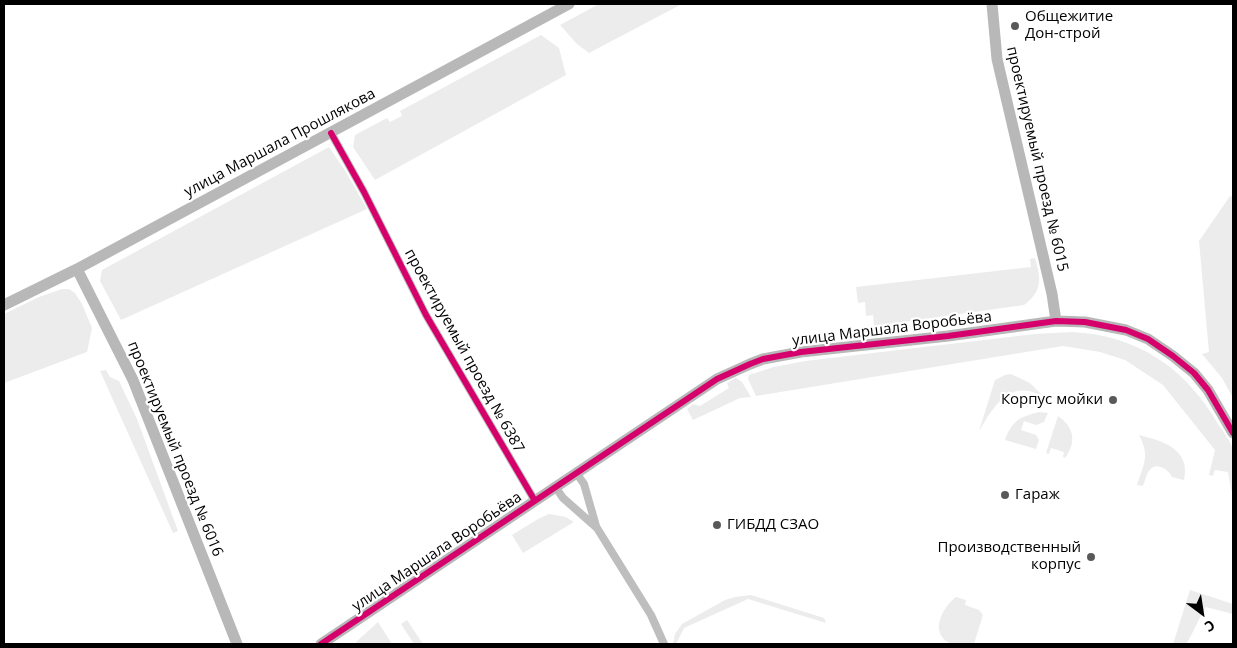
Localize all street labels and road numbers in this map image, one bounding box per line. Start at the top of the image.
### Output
street label: проектируемый проезд № 6015 [1002,45,1072,273]
street label: улица Маршала Прошлякова [181,85,379,201]
street label: проектируемый проезд № 6387 [400,246,528,456]
street label: улица Маршала Воробьёва [791,308,993,350]
street label: проектируемый проезд № 6016 [123,339,227,559]
street label: улица Маршала Воробьёва [349,488,525,616]

